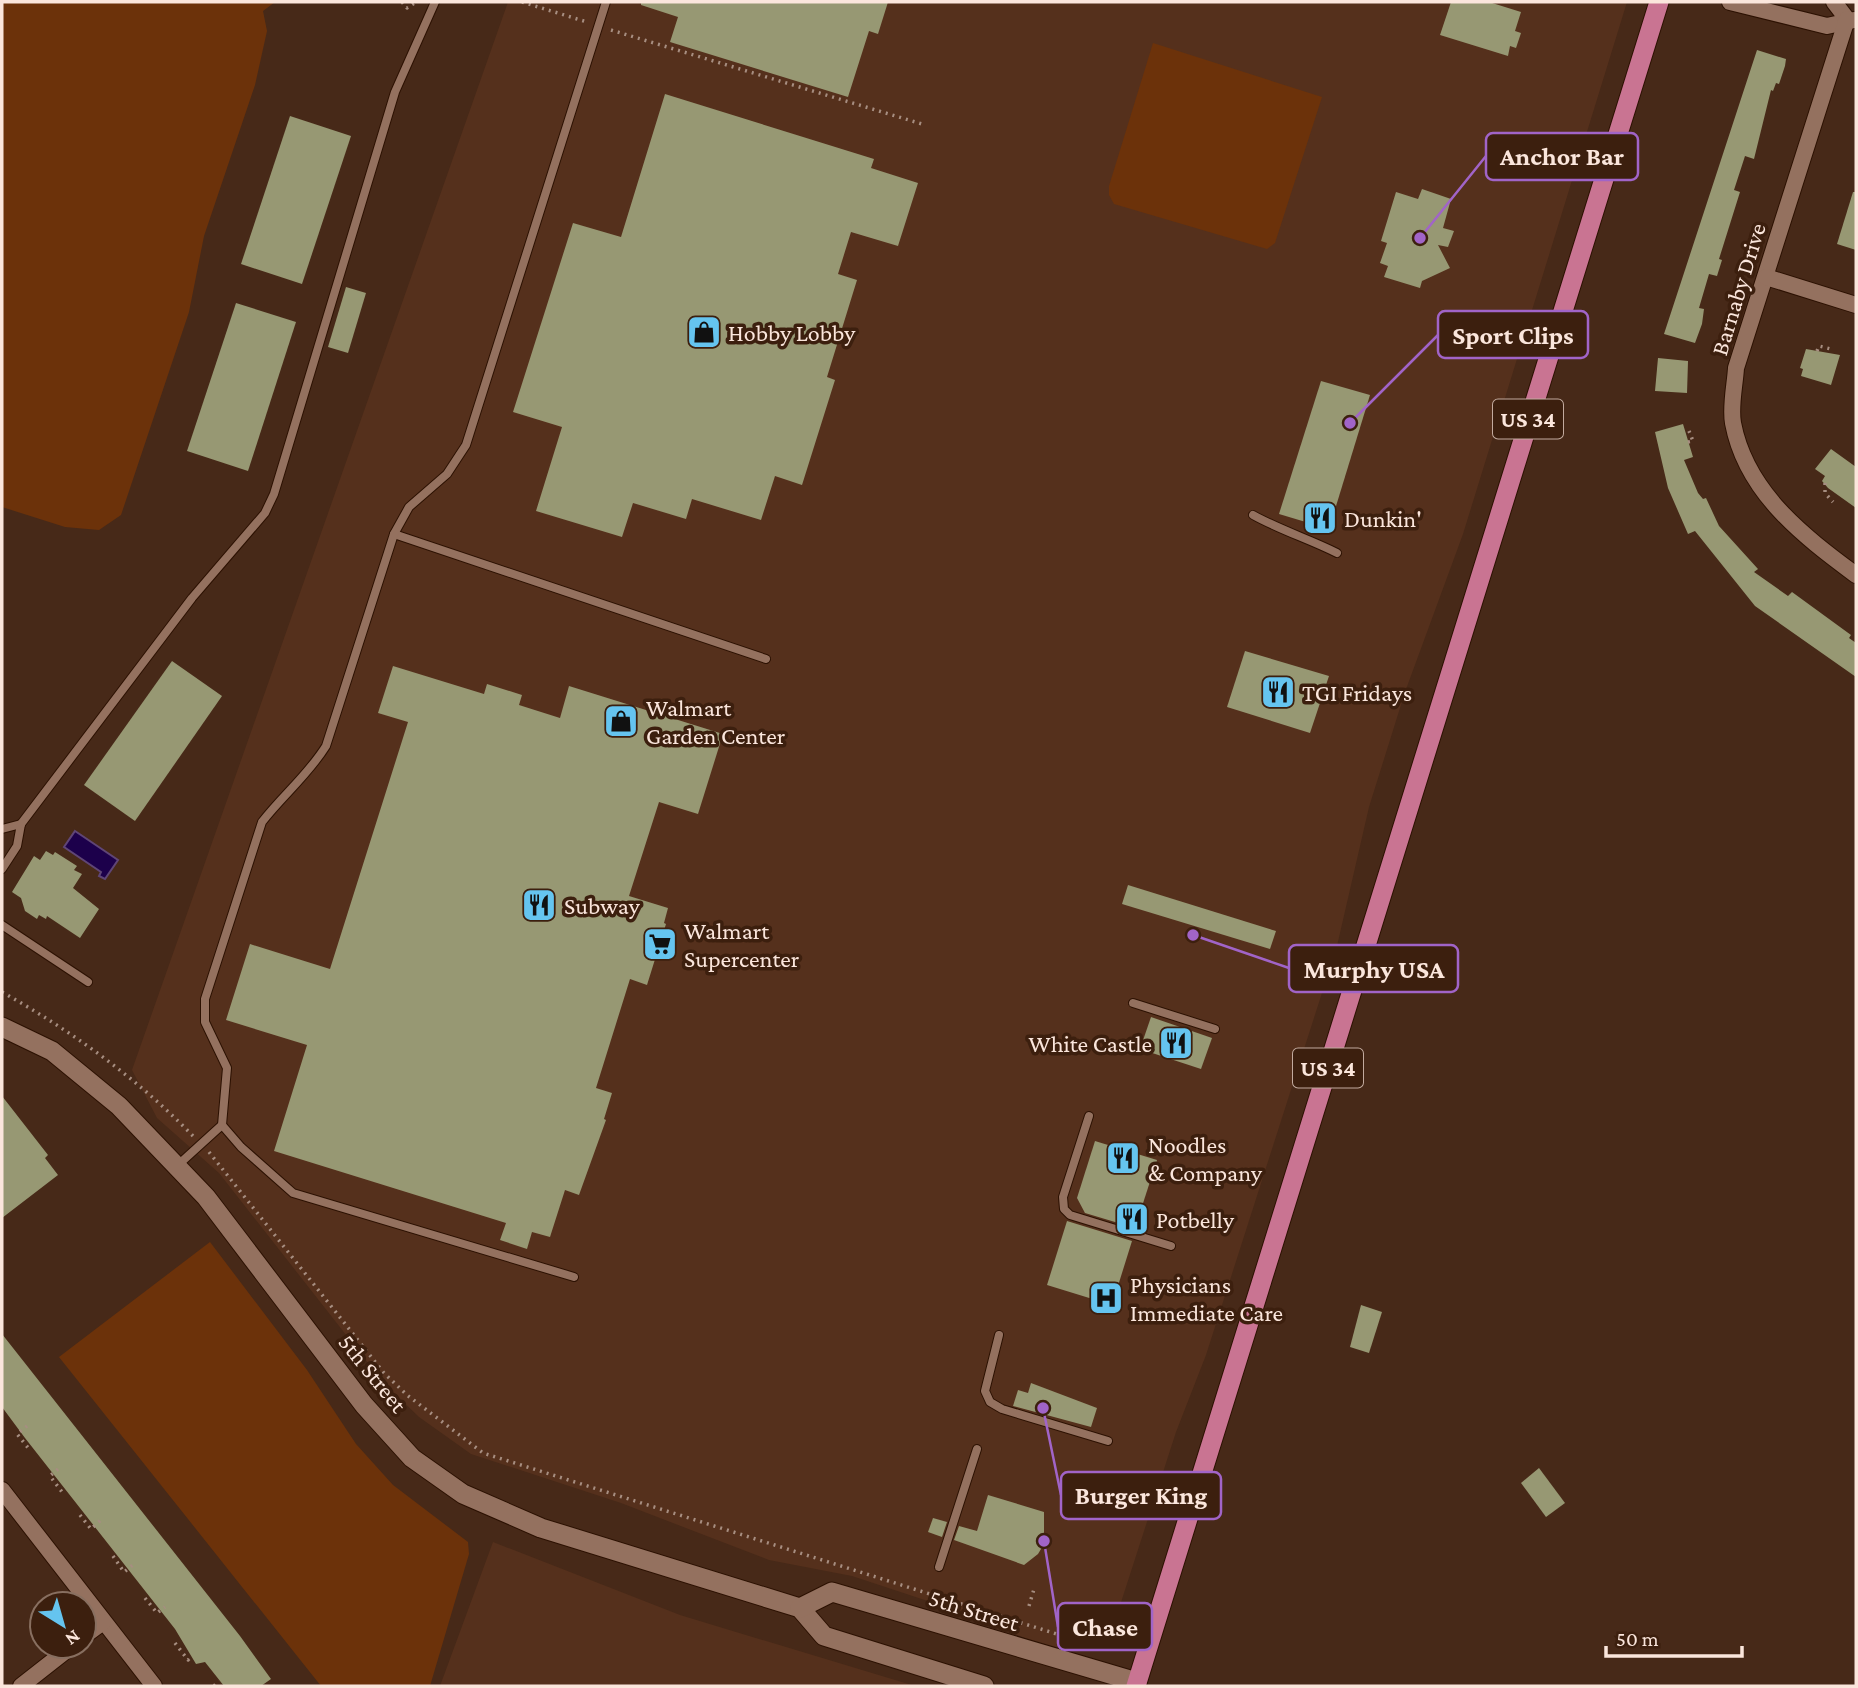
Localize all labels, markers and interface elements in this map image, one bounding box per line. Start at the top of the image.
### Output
callout: Anchor Bar [1486,133,1638,180]
text: Anchor Bar [1499,142,1625,171]
street label: Barnaby Drive [1705,220,1771,358]
callout: Sport Clips [1438,311,1588,358]
shop icon: Hobby Lobby [685,313,723,351]
place label: Hobby Lobby [728,319,856,346]
text: Sport Clips [1452,321,1574,350]
road number: US 34 [1493,400,1563,438]
restaurant icon: Dunkin' [1301,499,1339,537]
place label: Dunkin' [1344,505,1422,532]
restaurant icon: TGI Fridays [1259,673,1297,711]
place label: TGI Fridays [1302,679,1412,706]
place label: Walmart Garden Center [646,694,786,749]
shop icon: Walmart Garden Center [602,702,640,740]
restaurant icon: Subway [520,886,558,924]
place label: Subway [564,892,641,919]
place label: Walmart Supercenter [684,917,800,972]
supermarket icon: Walmart Supercenter [641,925,679,963]
callout: Murphy USA [1289,945,1458,992]
text: Murphy USA [1304,955,1445,984]
restaurant icon: White Castle [1157,1024,1195,1062]
place label: White Castle [1029,1030,1152,1057]
road number: US 34 [1293,1049,1363,1088]
place label: Noodles & Company [1148,1131,1263,1186]
restaurant icon: Noodles & Company [1104,1139,1142,1177]
restaurant icon: Potbelly [1113,1200,1151,1238]
place label: Potbelly [1156,1206,1235,1233]
place label: Physicians Immediate Care [1130,1271,1283,1326]
hospital icon: Physicians Immediate Care [1087,1279,1125,1317]
street label: 5th Street [333,1328,413,1418]
callout: Burger King [1061,1472,1221,1519]
text: Burger King [1075,1481,1207,1510]
street label: 5th Street [926,1584,1023,1637]
north arrow [28,1590,98,1660]
callout: Chase [1058,1603,1152,1650]
text: Chase [1072,1613,1138,1642]
scale bar [1606,1614,1742,1658]
text: N [61,1626,84,1650]
text: 50 m [1616,1627,1659,1651]

